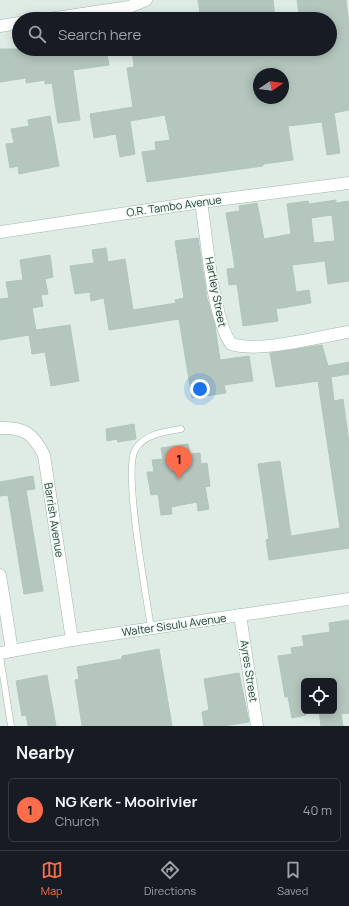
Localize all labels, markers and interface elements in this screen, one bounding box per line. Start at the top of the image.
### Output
search box [12,12,337,56]
icon: search [26,23,48,45]
text: Search here [58,24,141,45]
north arrow [253,68,289,104]
street label: O.R. Tambo Avenue [125,191,223,220]
street label: Hartley Street [202,256,231,328]
your location [190,379,210,399]
pin: 1 [166,446,192,479]
street label: Barrish Avenue [41,481,68,559]
street label: Walter Sisulu Avenue [120,610,228,639]
street label: Ayres Street [237,639,262,703]
map controls [301,678,337,714]
button: locate [301,678,337,714]
text: Nearby [16,741,74,764]
text: NG Kerk - Mooirivier [55,791,198,812]
text: 1 [27,801,33,819]
text: 40 m [303,801,332,819]
text: Church [55,812,99,830]
tab: Map [41,859,63,898]
tab: Directions [144,859,196,898]
tab: Saved [277,859,308,898]

